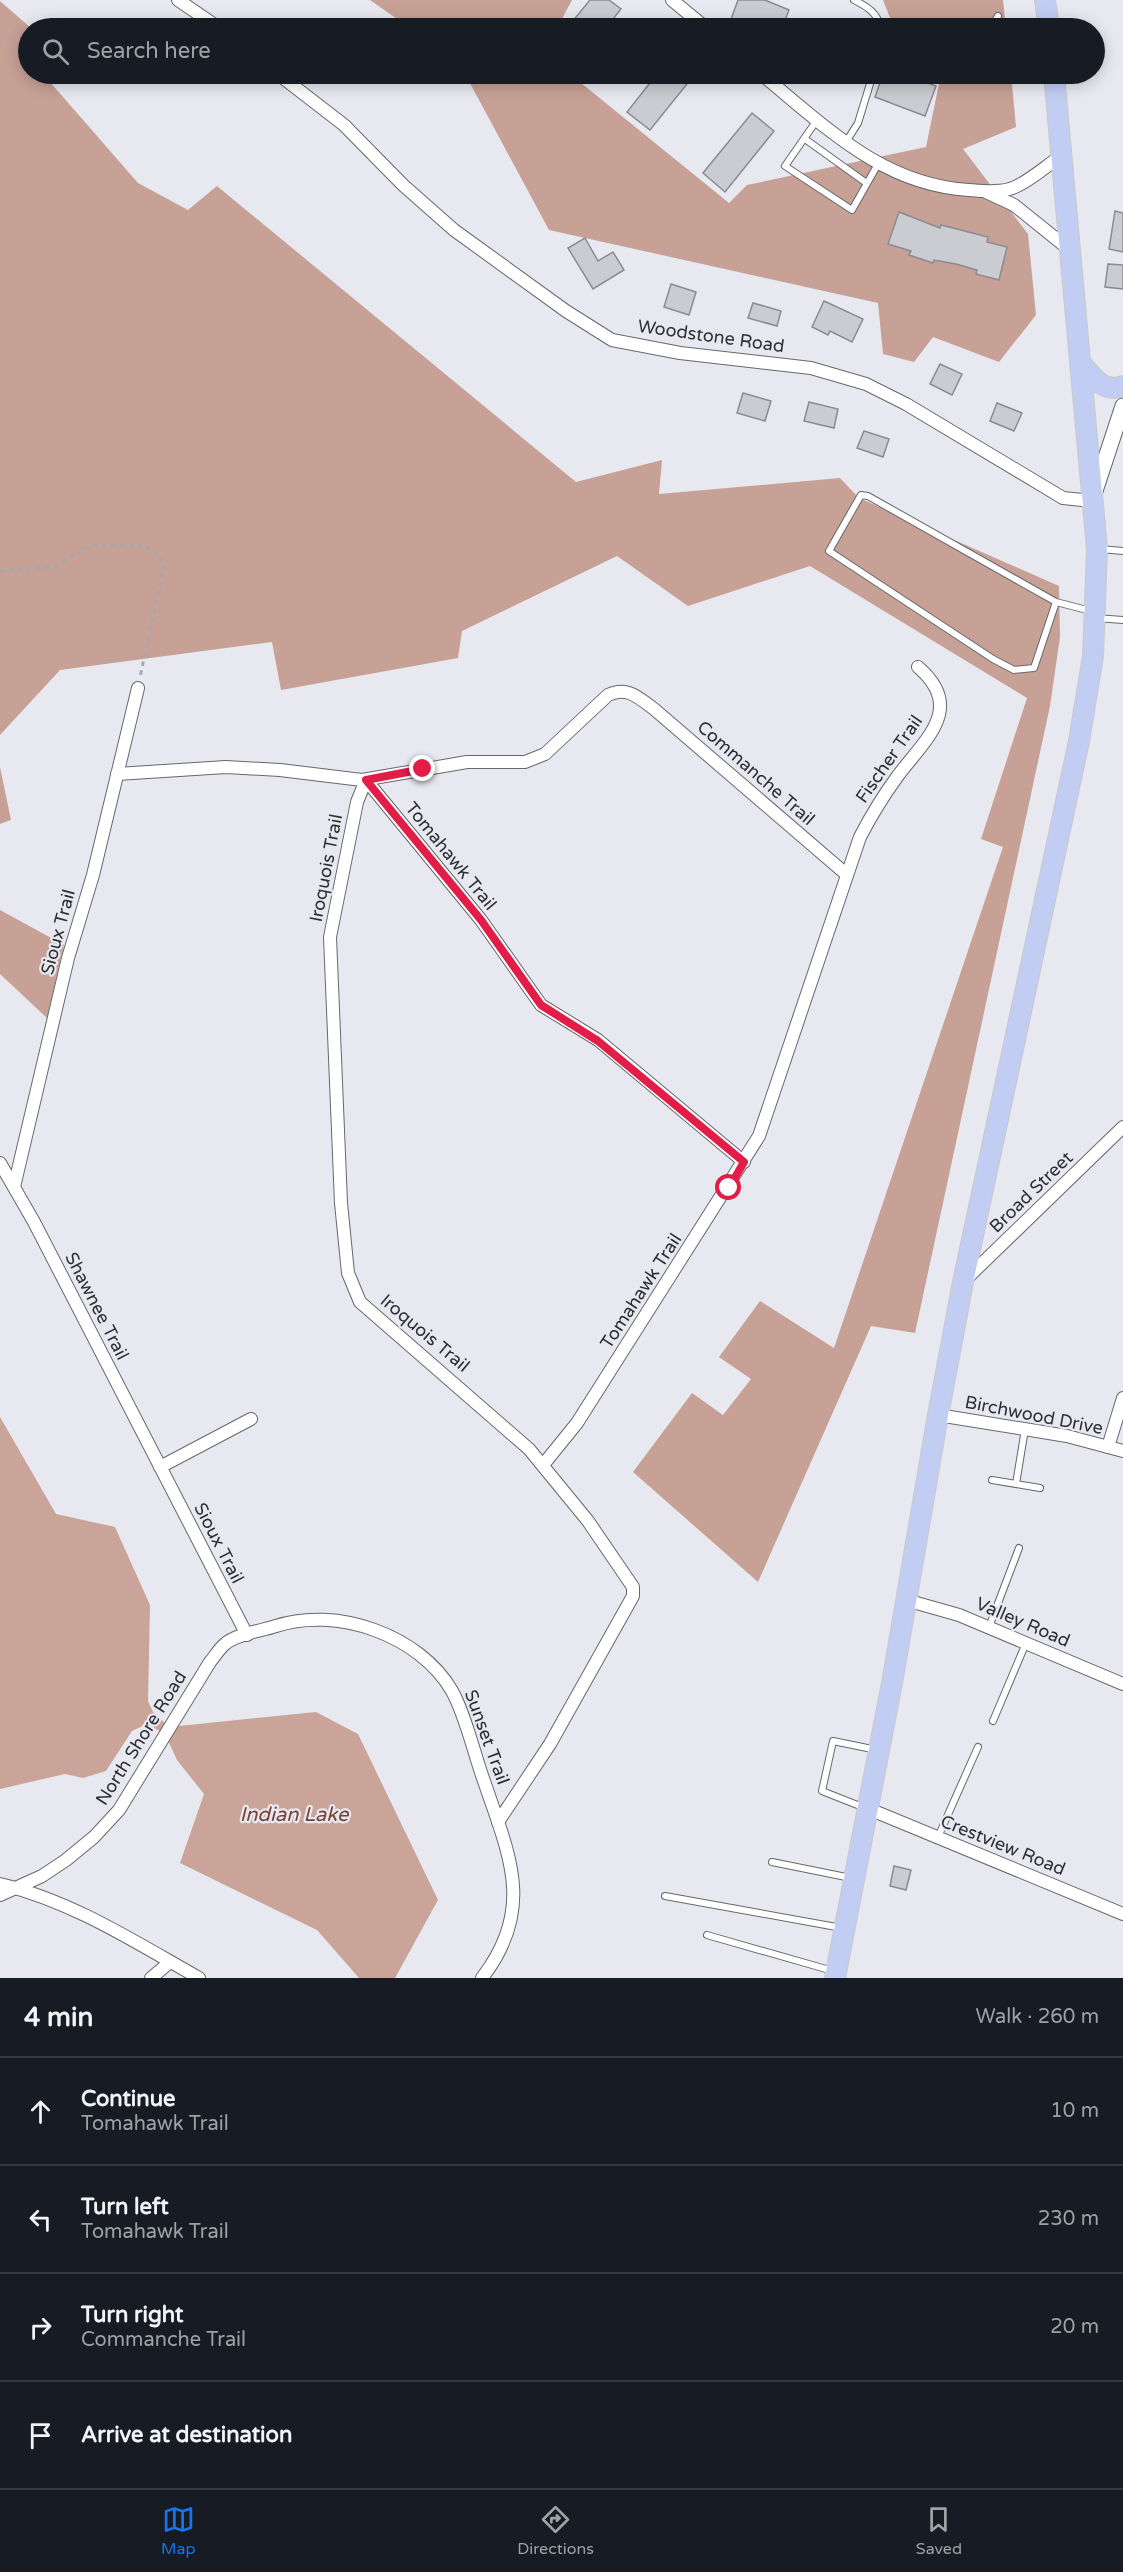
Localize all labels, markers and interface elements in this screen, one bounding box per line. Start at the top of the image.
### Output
search box [18,18,1105,84]
icon: search [39,35,72,68]
text: Search here [87,38,211,64]
street label: Woodstone Road [636,315,786,357]
street label: Fischer Trail [851,711,927,807]
street label: Commanche Trail [693,716,819,830]
route end [409,755,435,781]
street label: Tomahawk Trail [401,797,501,915]
street label: Iroquois Trail [305,812,347,924]
street label: Sioux Trail [36,887,80,977]
street label: Broad Street [985,1147,1077,1237]
route start [715,1174,741,1200]
street label: Tomahawk Trail [596,1229,686,1353]
street label: Shawnee Trail [60,1248,134,1364]
street label: Iroquois Trail [376,1289,474,1377]
street label: Birchwood Drive [963,1391,1105,1439]
street label: Sioux Trail [189,1499,249,1587]
street label: Valley Road [973,1592,1073,1652]
street label: North Shore Road [91,1667,191,1809]
street label: Sunset Trail [460,1687,514,1787]
water label: Indian Lake [240,1803,350,1827]
street label: Crestview Road [937,1810,1069,1880]
text: 4 min [24,2002,93,2033]
text: Walk · 260 m [976,2005,1099,2029]
text: Continue [81,2086,176,2112]
icon: ahead [24,2095,57,2128]
text: 10 m [1050,2099,1099,2123]
text: Tomahawk Trail [81,2112,229,2136]
text: Turn left [81,2194,169,2220]
icon: left [24,2203,57,2236]
text: 230 m [1038,2207,1099,2231]
text: Tomahawk Trail [81,2220,229,2244]
text: Turn right [81,2302,183,2328]
icon: right [24,2311,57,2344]
text: 20 m [1050,2315,1099,2339]
text: Commanche Trail [81,2328,246,2352]
icon: arrive [24,2419,57,2452]
text: Arrive at destination [81,2422,292,2448]
tab: Map [161,2503,195,2559]
tab: Directions [517,2503,594,2559]
tab: Saved [916,2503,962,2559]

